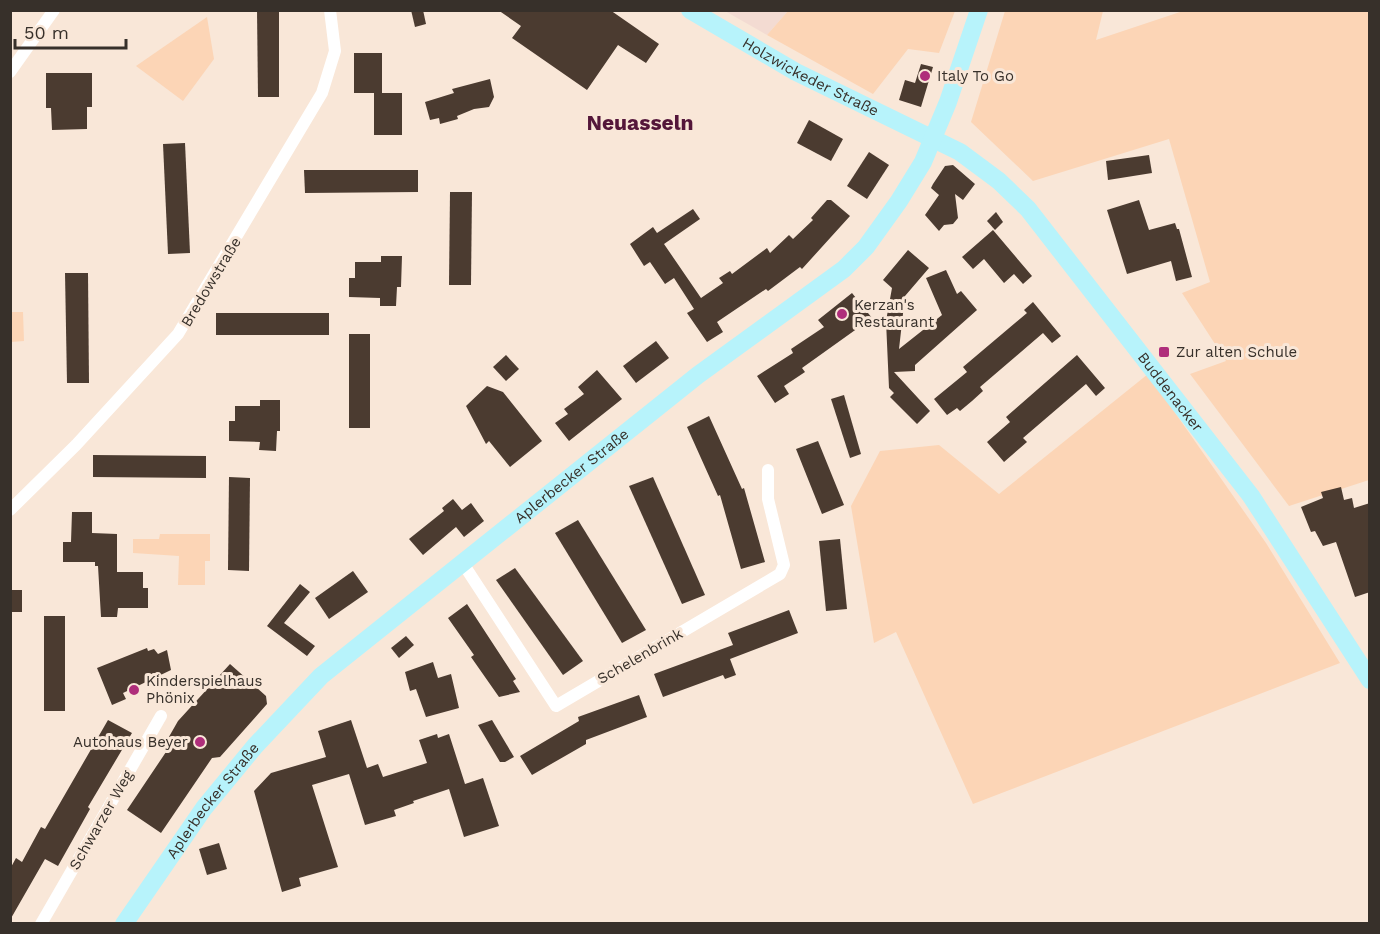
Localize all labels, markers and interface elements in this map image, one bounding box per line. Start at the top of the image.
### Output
scale bar [15,12,126,50]
text: 50 m [24,22,69,43]
street label: Holzwickeder Straße [739,34,882,120]
place label: Italy To Go [937,67,1014,85]
marker: Italy To Go [918,69,932,83]
district label: Neuasseln [586,110,694,135]
street label: Bredowstraße [177,234,245,330]
place label: Kerzan's Restaurant [854,296,935,331]
marker: Kerzan's Restaurant [835,307,849,321]
place label: Zur alten Schule [1176,343,1297,361]
marker: Zur alten Schule [1157,345,1171,359]
street label: Buddenacker [1134,349,1207,435]
street label: Aplerbecker Straße [511,425,632,527]
street label: Schelenbrink [594,624,686,688]
place label: Kinderspielhaus Phönix [146,672,263,707]
marker: Kinderspielhaus Phönix [127,683,141,697]
place label: Autohaus Beyer [73,733,188,751]
marker: Autohaus Beyer [193,735,207,749]
street label: Aplerbecker Straße [163,739,263,862]
street label: Schwarzer Weg [65,767,137,873]

